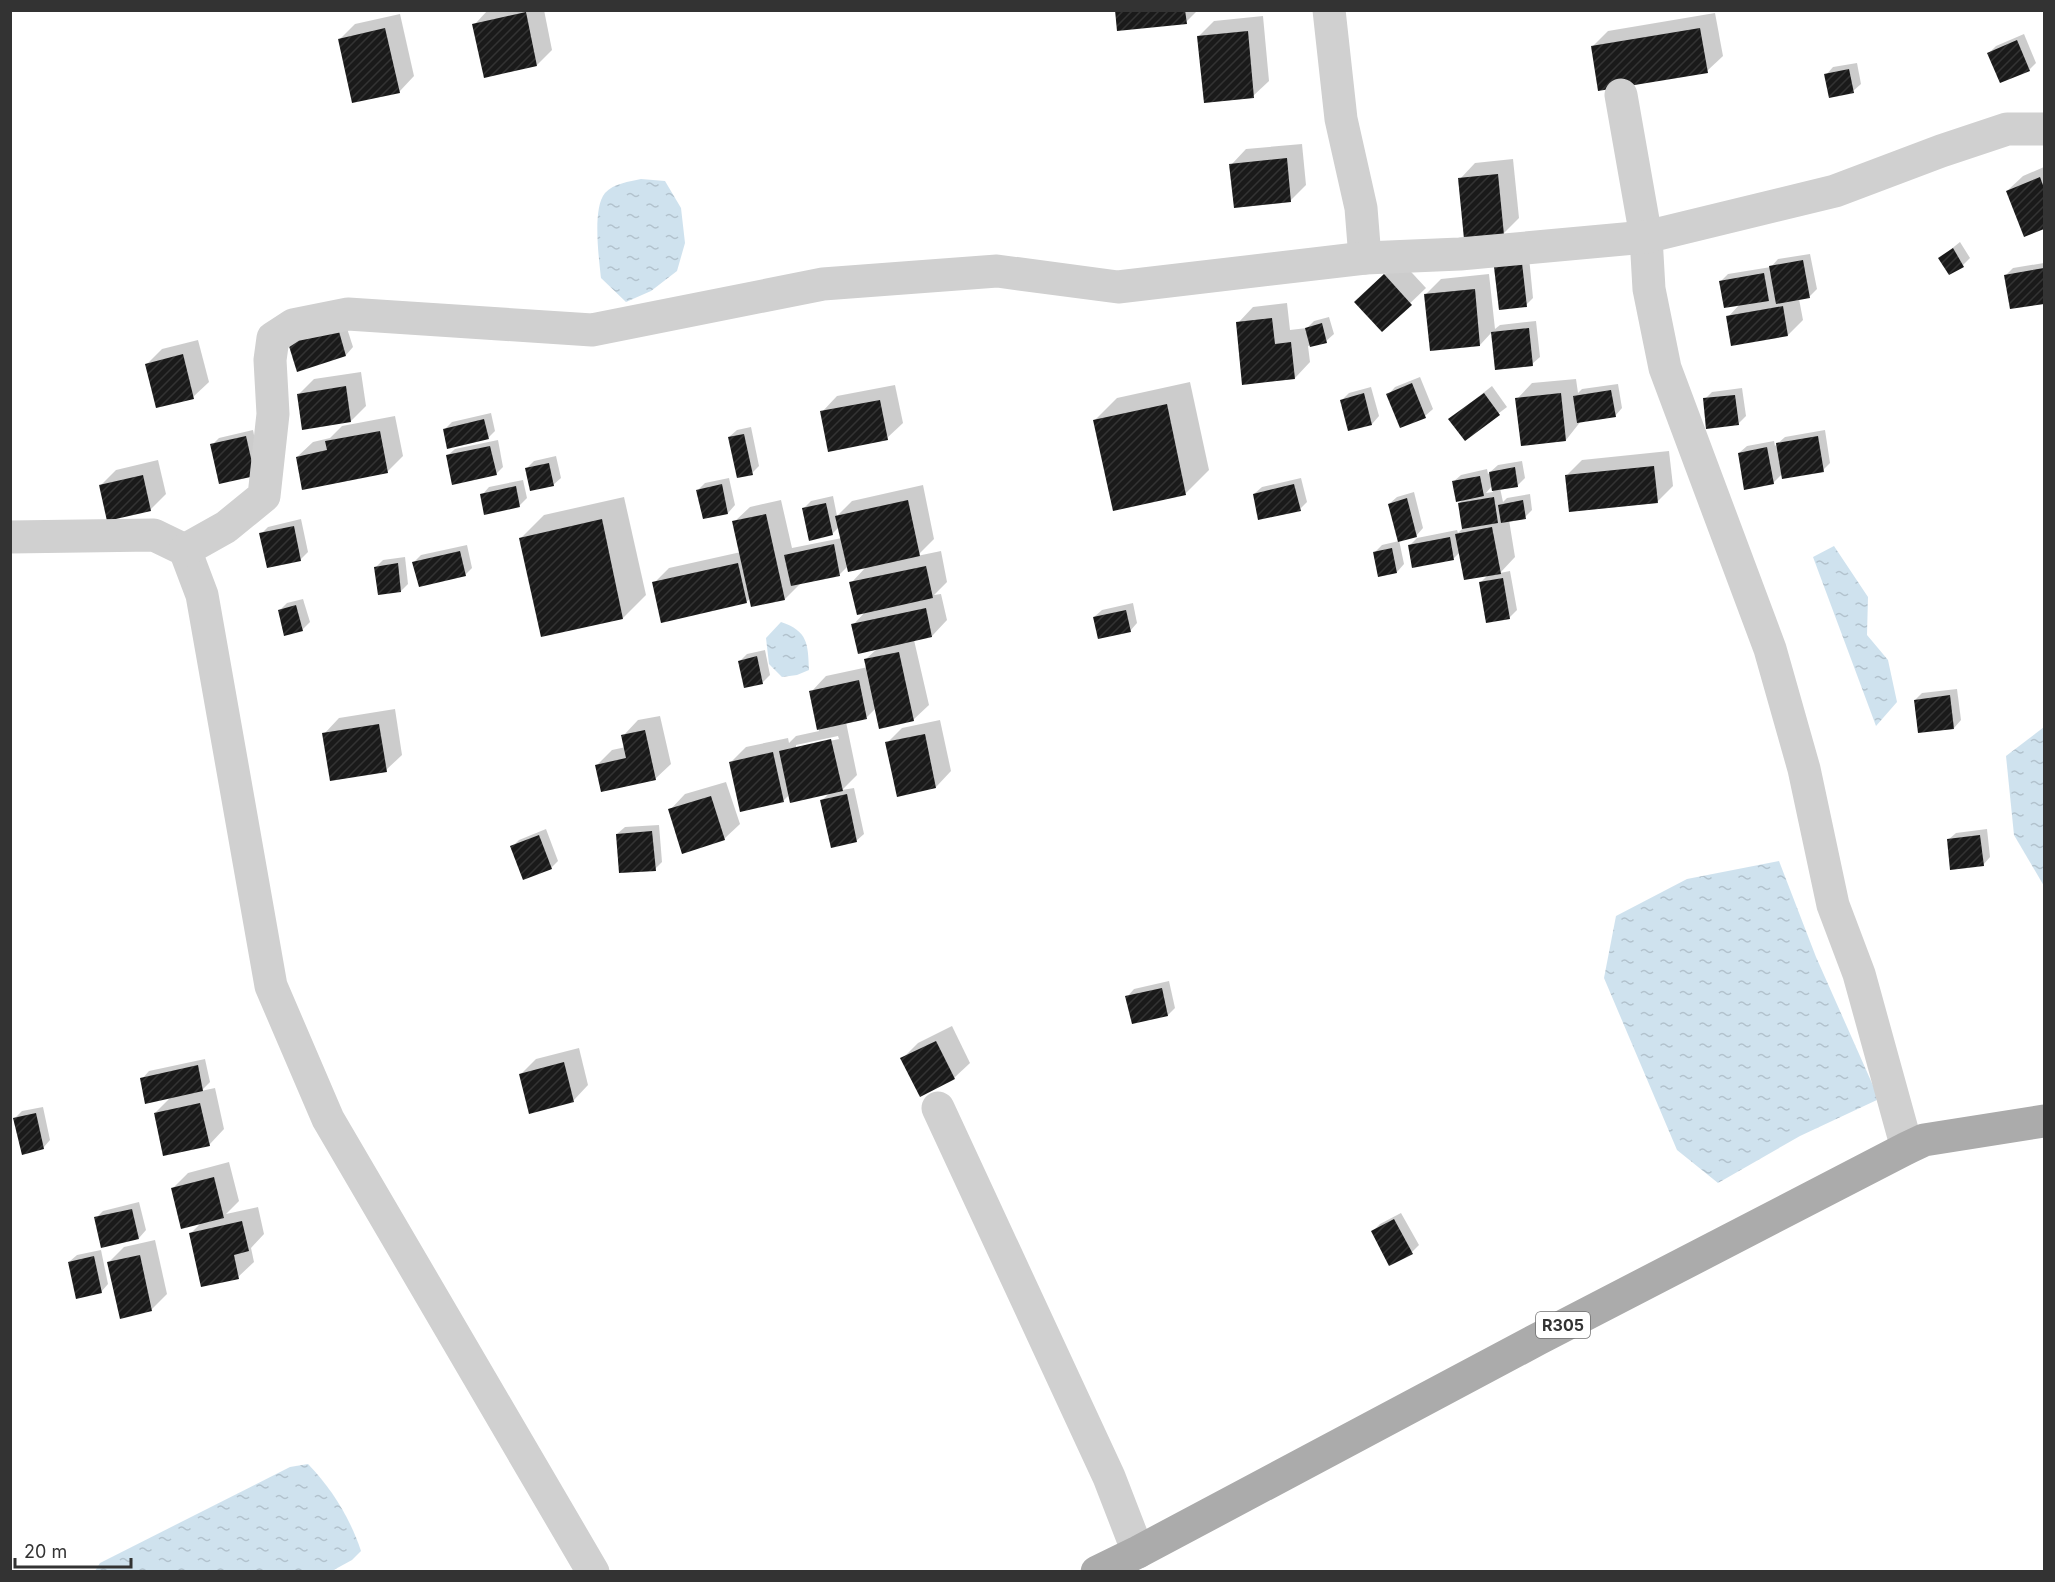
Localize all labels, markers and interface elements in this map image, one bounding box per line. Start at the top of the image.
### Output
road number: R305 [1536,1312,1590,1338]
scale bar [15,1531,130,1569]
text: 20 m [24,1541,67,1562]

